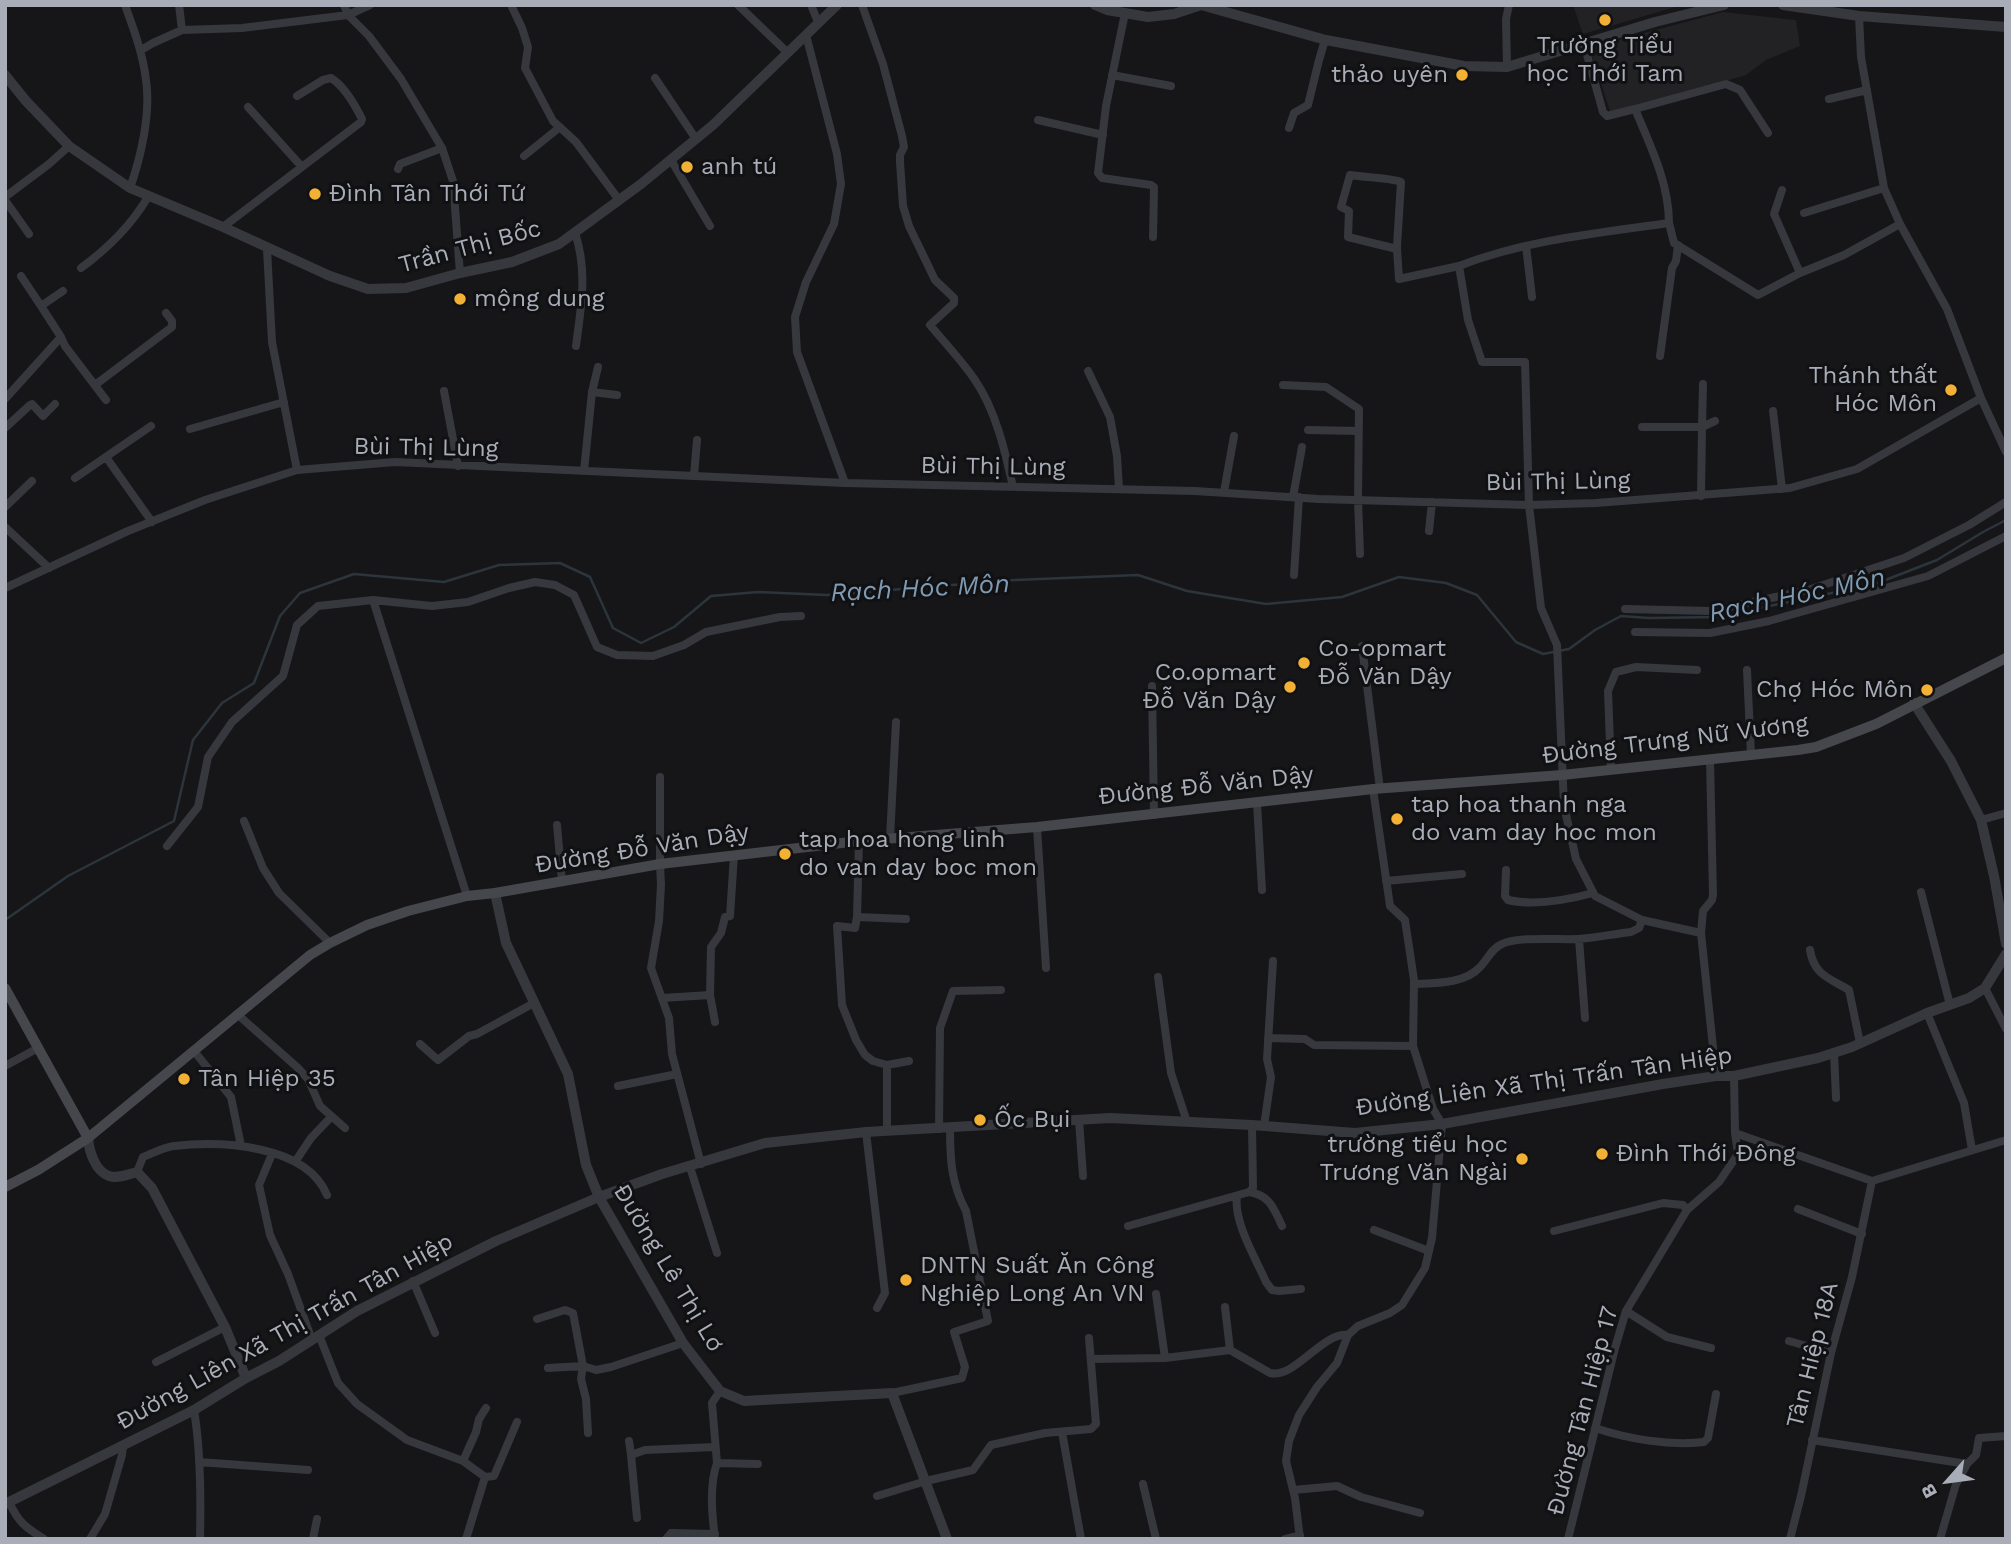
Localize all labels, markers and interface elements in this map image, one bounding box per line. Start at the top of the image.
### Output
marker: Trường Tiểu học Thới Tam [1597,12,1613,28]
place label: Trường Tiểu học Thới Tam [1526,32,1684,88]
place label: thảo uyên [1331,61,1448,89]
marker: thảo uyên [1454,67,1470,83]
place label: anh tú [701,153,777,181]
marker: anh tú [679,159,695,175]
place label: Đình Tân Thới Tứ [329,180,525,208]
marker: Đình Tân Thới Tứ [307,186,323,202]
street label: Trần Thị Bốc [396,214,544,280]
place label: mộng dung [474,285,605,313]
marker: mộng dung [452,291,468,307]
place label: Thánh thất Hóc Môn [1809,362,1937,418]
marker: Thánh thất Hóc Môn [1943,382,1959,398]
street label: Bùi Thị Lùng [353,432,499,464]
street label: Bùi Thị Lùng [920,451,1066,483]
street label: Bùi Thị Lùng [1485,466,1631,498]
water label: Rạch Hóc Môn [1706,562,1888,630]
water label: Rạch Hóc Môn [829,569,1011,609]
place label: Co-opmart Đỗ Văn Dậy [1318,635,1452,691]
marker: Co-opmart Đỗ Văn Dậy [1296,655,1312,671]
place label: Co.opmart Đỗ Văn Dậy [1142,659,1276,715]
place label: Chợ Hóc Môn [1756,676,1913,704]
marker: Co.opmart Đỗ Văn Dậy [1282,679,1298,695]
marker: Chợ Hóc Môn [1919,682,1935,698]
street label: Đường Trưng Nữ Vương [1540,709,1810,771]
street label: Đường Đỗ Văn Dậy [1097,760,1315,812]
place label: tap hoa thanh nga do vam day hoc mon [1411,791,1657,847]
marker: tap hoa thanh nga do vam day hoc mon [1389,811,1405,827]
street label: Đường Đỗ Văn Dậy [533,818,751,880]
place label: tap hoa hong linh do van day boc mon [799,826,1037,882]
marker: tap hoa hong linh do van day boc mon [777,846,793,862]
street label: Đường Liên Xã Thị Trấn Tân Hiệp [1354,1041,1734,1123]
place label: Tân Hiệp 35 [198,1065,336,1093]
marker: Tân Hiệp 35 [176,1071,192,1087]
place label: Ốc Bụi [994,1106,1070,1134]
marker: Ốc Bụi [972,1112,988,1128]
place label: trường tiểu học Trương Văn Ngài [1320,1131,1508,1187]
place label: Đình Thới Đông [1616,1140,1795,1168]
marker: Đình Thới Đông [1594,1146,1610,1162]
marker: trường tiểu học Trương Văn Ngài [1514,1151,1530,1167]
street label: Đường Lê Thị Lơ [607,1179,729,1357]
street label: Đường Liên Xã Thị Trấn Tân Hiệp [112,1227,458,1437]
place label: DNTN Suất Ăn Công Nghiệp Long An VN [920,1252,1154,1308]
marker: DNTN Suất Ăn Công Nghiệp Long An VN [898,1272,914,1288]
street label: Tân Hiệp 18A [1781,1279,1845,1431]
street label: Đường Tân Hiệp 17 [1541,1303,1625,1519]
north arrow [1913,1446,1983,1516]
text: B [1916,1480,1942,1502]

